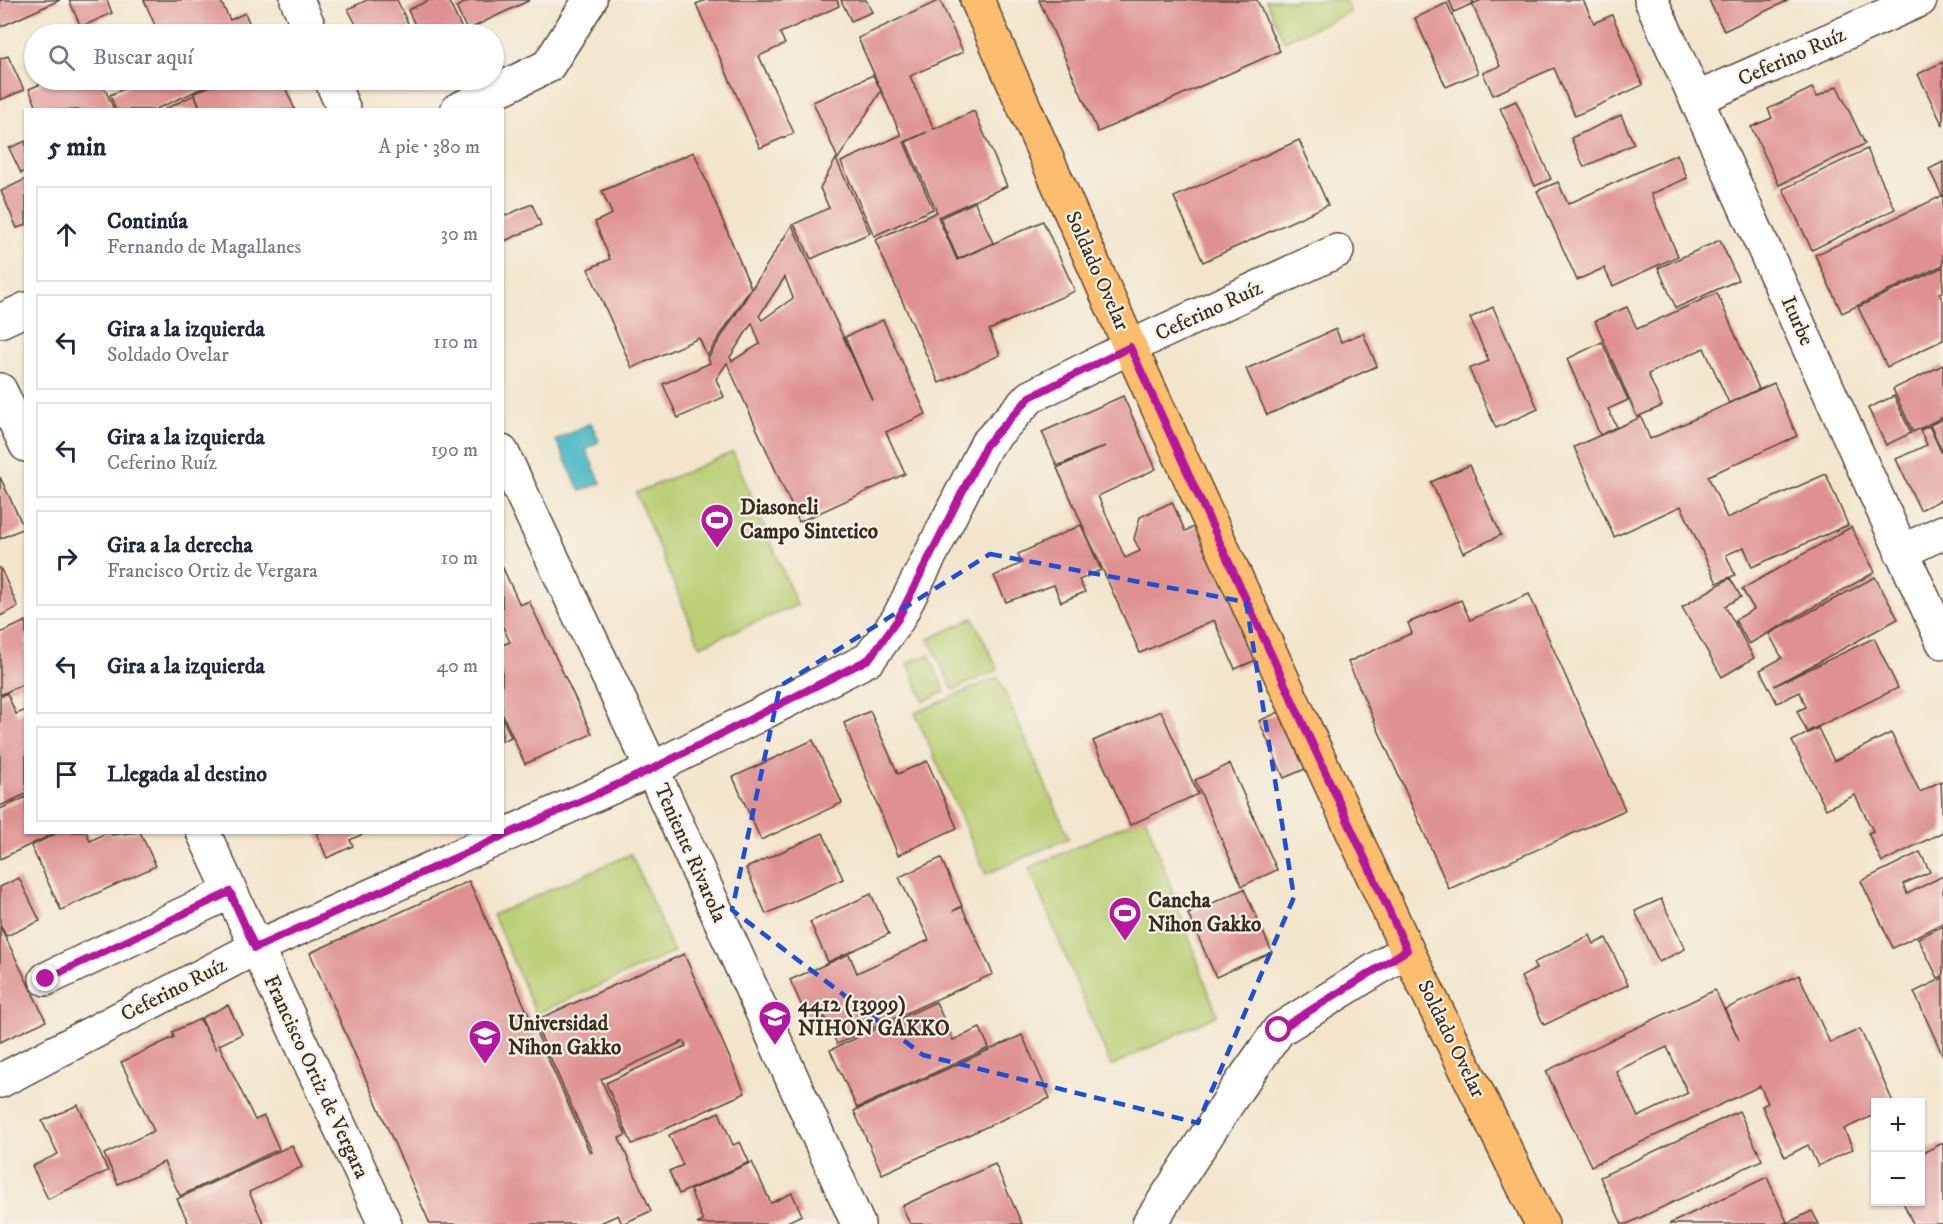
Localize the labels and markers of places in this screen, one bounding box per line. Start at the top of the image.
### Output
place label: Diasoneli Campo Sintetico [740,495,878,545]
sports icon: Diasoneli Campo Sintetico [699,502,735,549]
place label: Cancha Nihon Gakko [1148,888,1261,938]
sports icon: Cancha Nihon Gakko [1107,895,1143,942]
place label: 4412 (13999) NIHON GAKKO [798,992,950,1042]
school or university icon: 4412 (13999) NIHON GAKKO [757,999,793,1046]
place label: Universidad Nihon Gakko [508,1011,621,1061]
school or university icon: Universidad Nihon Gakko [467,1018,503,1065]

